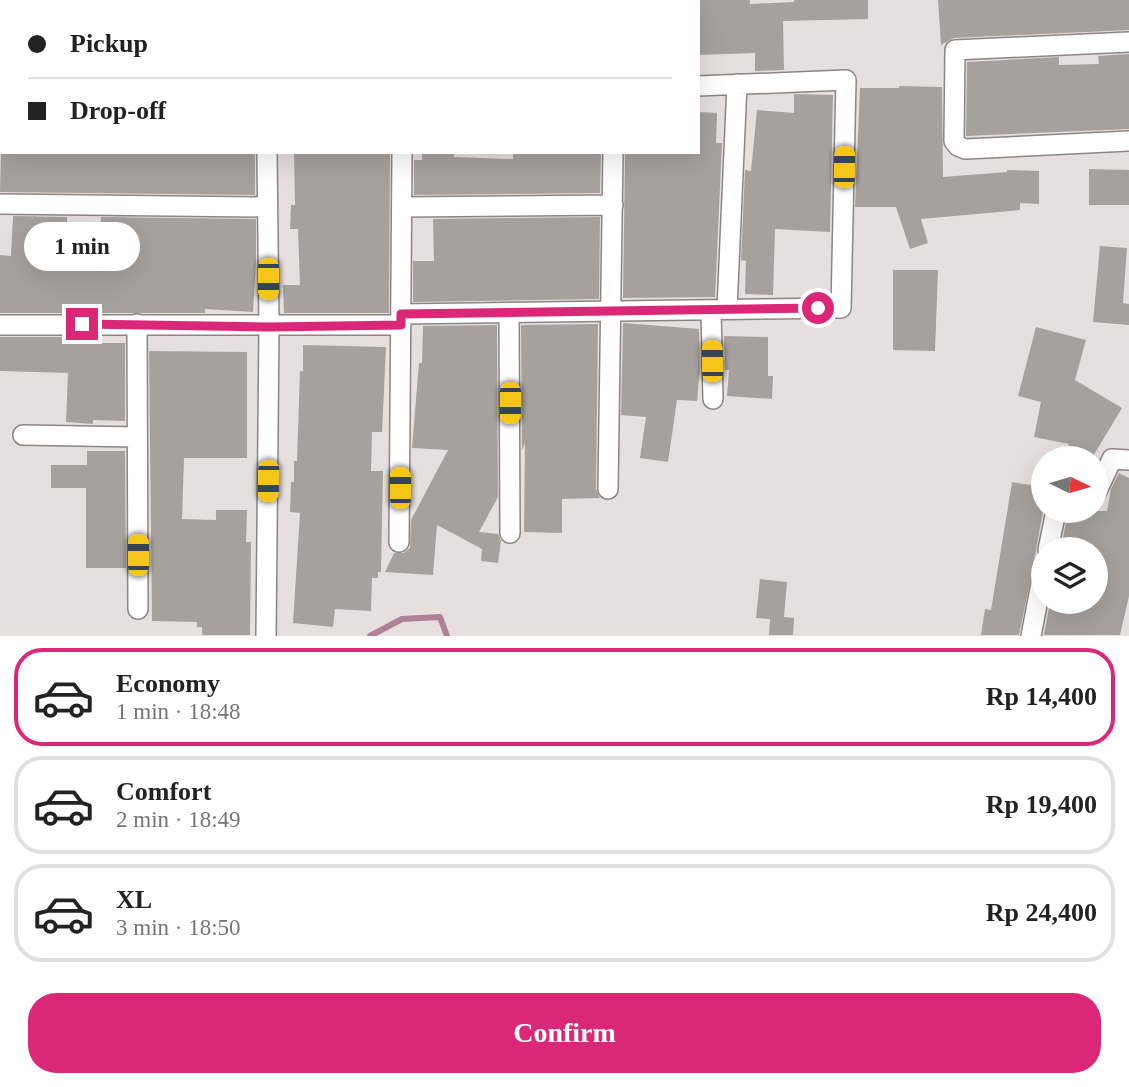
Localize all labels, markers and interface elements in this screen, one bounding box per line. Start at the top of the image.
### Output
text: Pickup [70,29,148,58]
text: Drop-off [70,96,166,125]
car [834,146,855,188]
callout: 1 min [24,222,140,272]
text: 1 min [54,234,110,259]
car [258,258,279,300]
route start [802,292,834,324]
route end [66,308,98,340]
car [702,340,723,382]
car [500,382,521,424]
north arrow [1031,446,1108,523]
map controls [1031,446,1108,614]
car [258,460,279,502]
car [390,467,411,509]
car [128,534,149,576]
button: layers [1031,537,1108,614]
icon: car [32,666,95,729]
text: Economy [116,669,220,698]
text: Rp 14,400 [986,682,1097,711]
text: 1 min · 18:48 [116,699,241,724]
icon: car [32,774,95,837]
text: Comfort [116,777,211,806]
text: Rp 19,400 [986,790,1097,819]
text: 2 min · 18:49 [116,807,241,832]
icon: car [32,882,95,945]
text: XL [116,885,152,914]
text: Rp 24,400 [986,898,1097,927]
text: 3 min · 18:50 [116,915,241,940]
button: Confirm [28,993,1101,1073]

